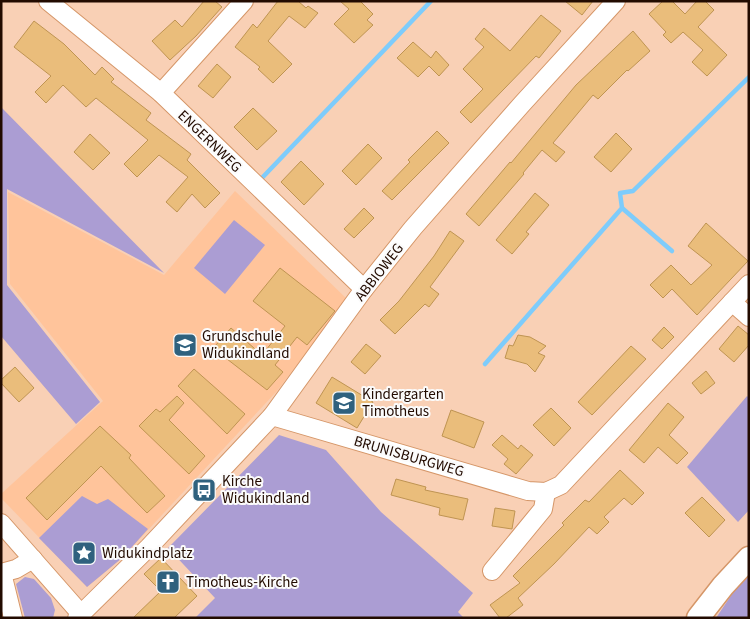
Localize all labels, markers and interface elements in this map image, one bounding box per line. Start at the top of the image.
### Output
street label: ENGERNWEG [173,105,246,177]
street label: ABBIOWEG [350,239,409,306]
place label: Grundschule Widukindland [202,326,290,364]
school or university icon: Grundschule Widukindland [172,332,198,358]
place label: Kindergarten Timotheus [362,384,444,422]
school or university icon: Kindergarten Timotheus [331,390,357,416]
street label: BRUNISBURGWEG [351,431,466,482]
place label: Kirche Widukindland [222,471,310,509]
bus stop icon: Kirche Widukindland [191,477,217,503]
place icon: Widukindplatz [71,540,97,566]
place label: Widukindplatz [102,543,193,564]
church icon: Timotheus-Kirche [155,569,181,595]
place label: Timotheus-Kirche [186,572,298,593]

